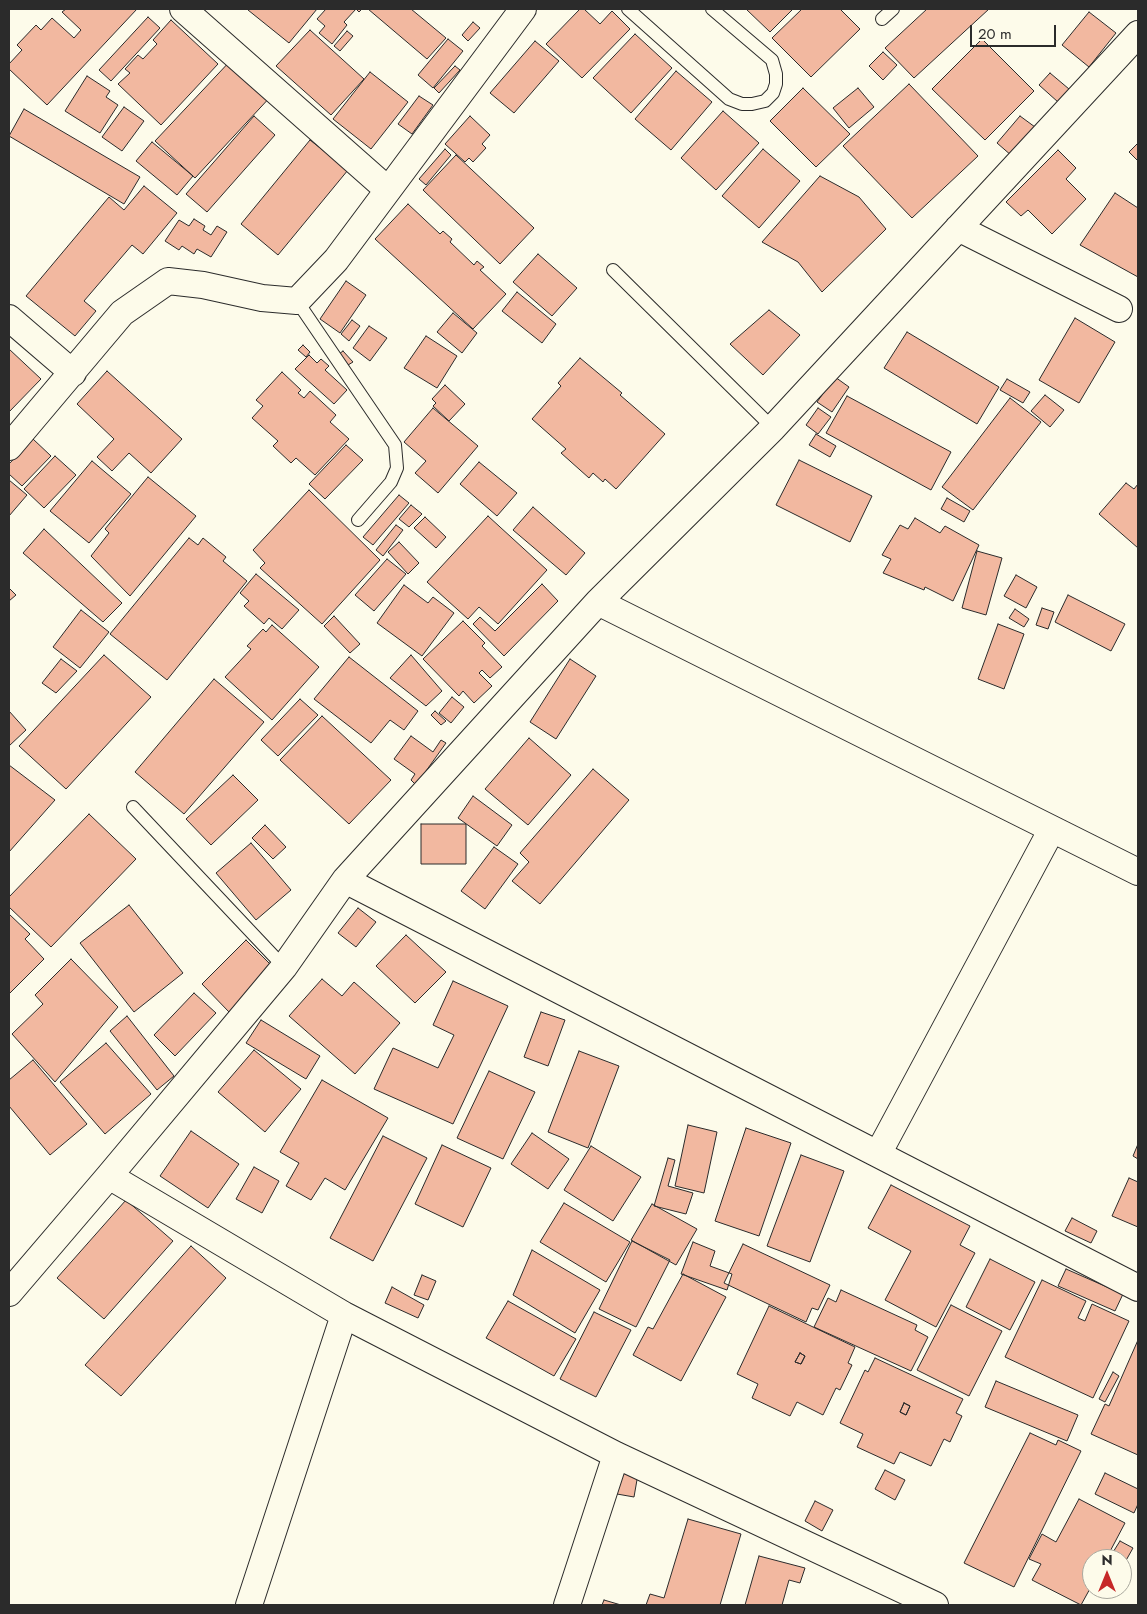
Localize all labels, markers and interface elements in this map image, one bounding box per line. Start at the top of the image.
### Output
scale bar [972,15,1058,47]
text: 20 m [978,23,1012,45]
north arrow [1082,1549,1132,1599]
text: N [1101,1550,1113,1570]

